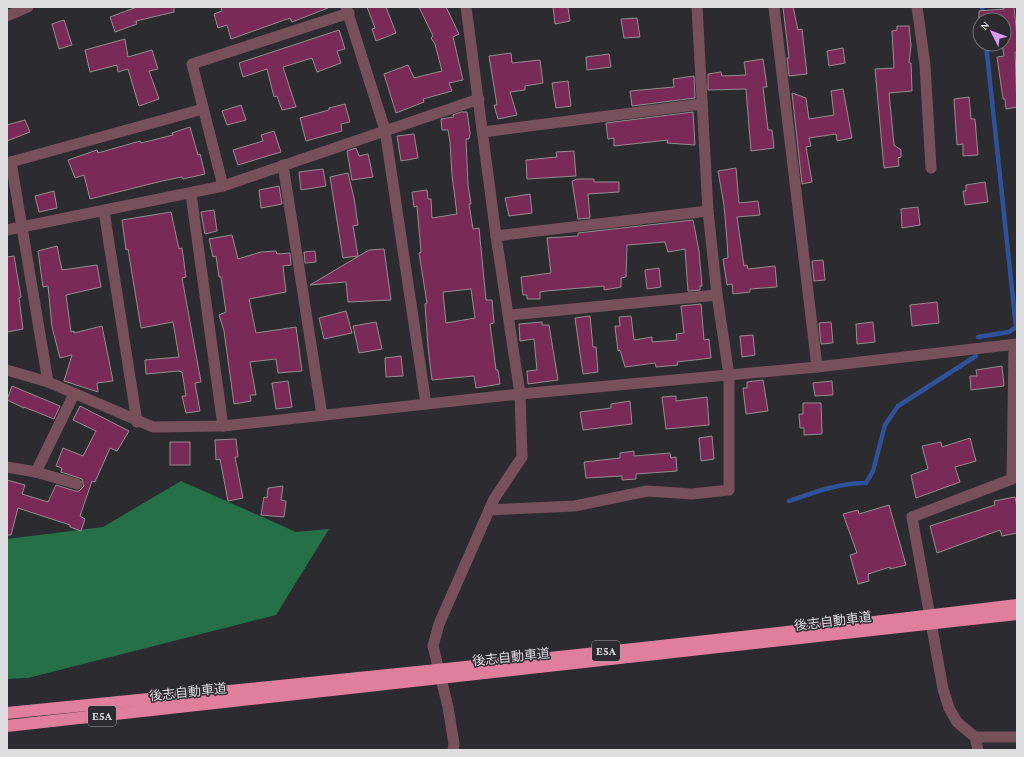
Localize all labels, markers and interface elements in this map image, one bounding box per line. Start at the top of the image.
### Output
north arrow [972,12,1012,52]
text: N [978,18,992,32]
street label: 後志自動車道 [793,609,873,633]
road number: E5A [592,641,620,661]
street label: 後志自動車道 [471,645,551,669]
street label: 後志自動車道 [148,680,228,704]
road number: E5A [88,706,116,726]

